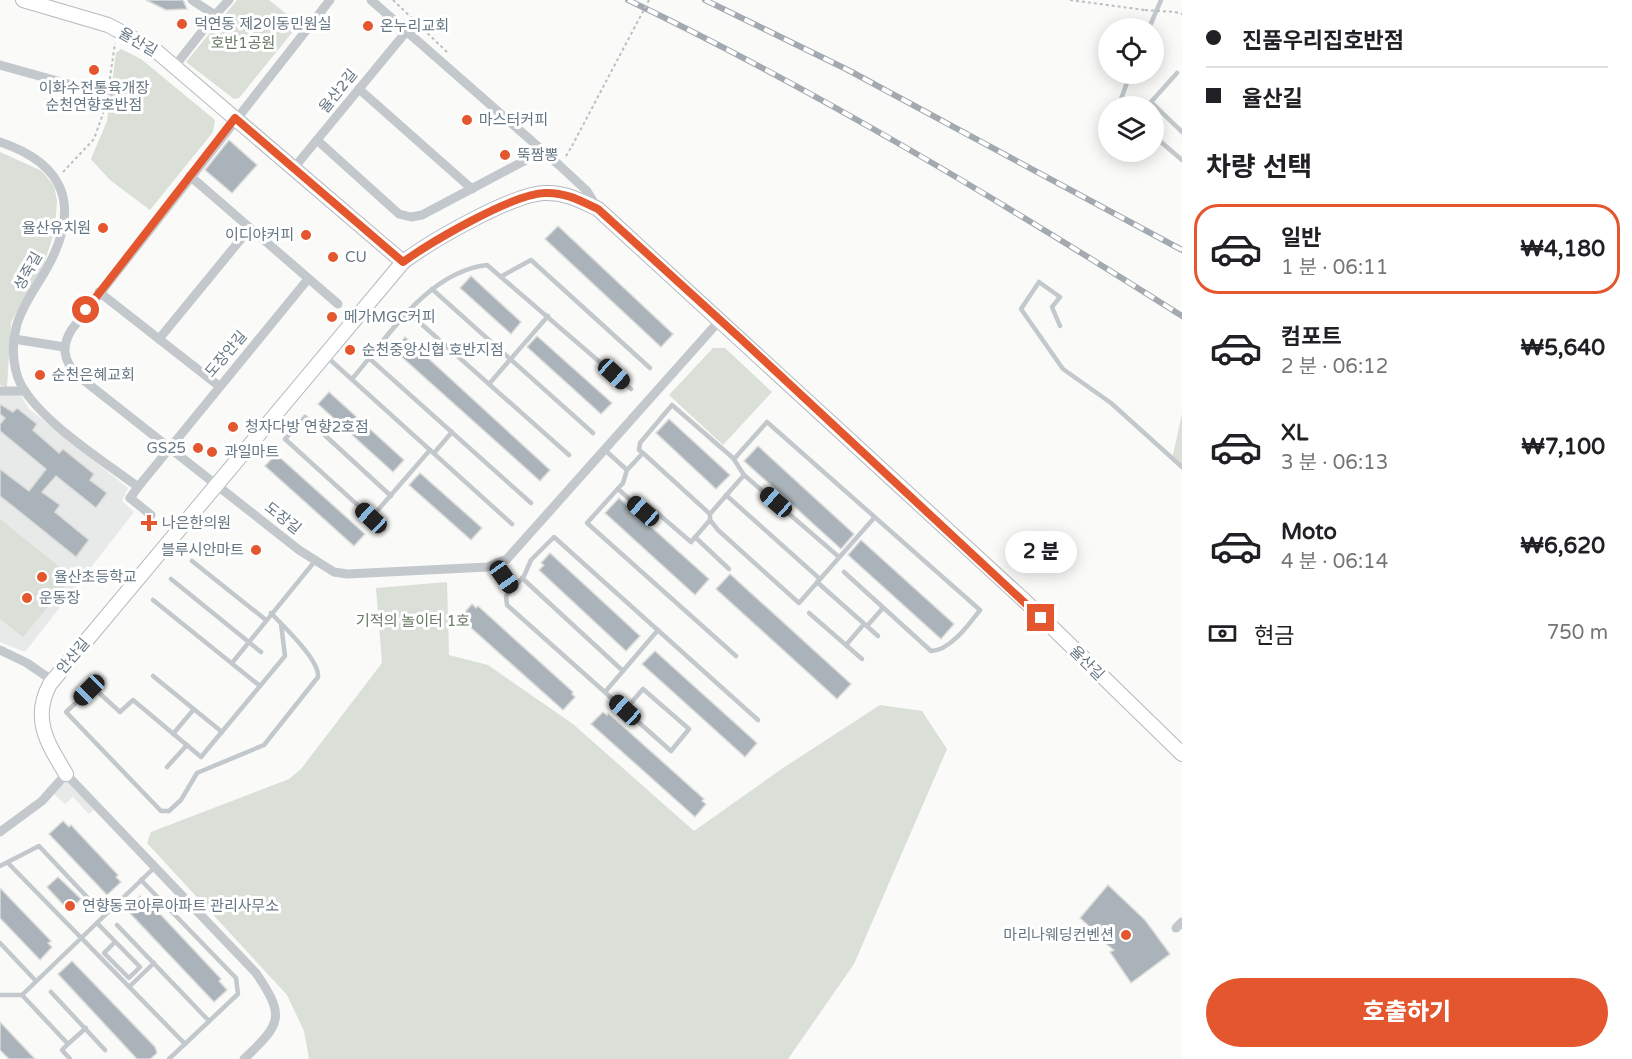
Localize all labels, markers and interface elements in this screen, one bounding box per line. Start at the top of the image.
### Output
place label: 덕연동 제2이동민원실 [194,15,332,33]
marker: 덕연동 제2이동민원실 [175,17,189,31]
place label: 온누리교회 [380,17,449,35]
map controls [1098,18,1164,162]
button: locate [1098,18,1164,84]
marker: 온누리교회 [361,19,375,33]
street label: 율산길 [116,24,160,60]
text: 진품우리집호반점 [1242,28,1404,54]
park label: 호반1공원 [211,34,275,52]
marker: 이화수전통육개장 순천연향호반점 [87,63,101,77]
street label: 율산2길 [315,66,361,116]
place label: 이화수전통육개장 순천연향호반점 [39,79,149,114]
text: 율산길 [1242,86,1303,112]
button: layers [1098,96,1164,162]
place label: 마스터커피 [479,111,548,129]
marker: 마스터커피 [460,113,474,127]
place label: 뚝짬뽕 [517,146,558,164]
marker: 뚝짬뽕 [498,148,512,162]
text: 차량 선택 [1206,151,1312,184]
place label: 율산유치원 [22,219,91,237]
marker: 율산유치원 [96,221,110,235]
icon: car [1209,222,1263,276]
text: 일반 [1281,225,1321,251]
place label: 이디야커피 [225,226,294,244]
marker: 이디야커피 [299,228,313,242]
text: ₩4,180 [1520,236,1605,262]
place label: CU [345,248,367,266]
street label: 성죽길 [10,249,46,293]
marker: CU [326,250,340,264]
text: 1 분 · 06:11 [1281,256,1388,280]
route start [72,296,99,323]
place label: 메가MGC커피 [344,308,435,326]
marker: 메가MGC커피 [325,310,339,324]
icon: car [1209,321,1263,375]
text: 컴포트 [1281,324,1342,350]
street label: 도장안길 [201,327,251,381]
text: ₩5,640 [1520,335,1605,361]
place label: 순천중앙신협 호반지점 [362,341,504,359]
marker: 순천중앙신협 호반지점 [343,343,357,357]
car [595,355,633,393]
text: 2 분 · 06:12 [1281,355,1388,379]
place label: 순천은혜교회 [52,366,135,384]
marker: 순천은혜교회 [33,368,47,382]
place label: 청자다방 연향2호점 [245,418,369,436]
marker: 청자다방 연향2호점 [226,420,240,434]
icon: car [1209,420,1263,474]
text: XL [1281,420,1308,446]
text: ₩7,100 [1521,434,1605,460]
place label: GS25 [147,439,186,457]
marker: GS25 [191,441,205,455]
place label: 과일마트 [224,443,279,461]
marker: 과일마트 [205,445,219,459]
text: 3 분 · 06:13 [1281,451,1388,475]
car [757,483,795,521]
car [624,492,662,530]
street label: 도장길 [261,498,305,538]
car [352,499,390,537]
marker: 나은한의원 [140,514,158,532]
place label: 나은한의원 [162,514,231,532]
icon: car [1209,519,1263,573]
text: Moto [1281,519,1337,545]
callout: 2 분 [1005,531,1077,573]
text: ₩6,620 [1520,533,1605,559]
text: 2 분 [1023,540,1059,564]
place label: 블루시안마트 [161,541,244,559]
marker: 블루시안마트 [249,543,263,557]
text: 4 분 · 06:14 [1281,550,1388,574]
car [486,557,522,597]
place label: 율산초등학교 [54,568,137,586]
marker: 율산초등학교 [35,570,49,584]
place label: 운동장 [39,589,81,607]
marker: 운동장 [20,591,34,605]
route end [1027,604,1054,631]
park label: 기적의 놀이터 1호 [356,612,470,630]
icon: cash [1206,617,1239,650]
text: 750 m [1547,621,1608,645]
text: 현금 [1254,623,1294,649]
street label: 안산길 [53,634,93,678]
street label: 율산길 [1066,642,1108,684]
car [70,671,108,709]
car [606,691,644,729]
place label: 연향동코아루아파트 관리사무소 [82,897,279,915]
marker: 연향동코아루아파트 관리사무소 [63,899,77,913]
place label: 마리나웨딩컨벤션 [1004,926,1114,944]
marker: 마리나웨딩컨벤션 [1119,928,1133,942]
button: 호출하기 [1206,978,1608,1047]

